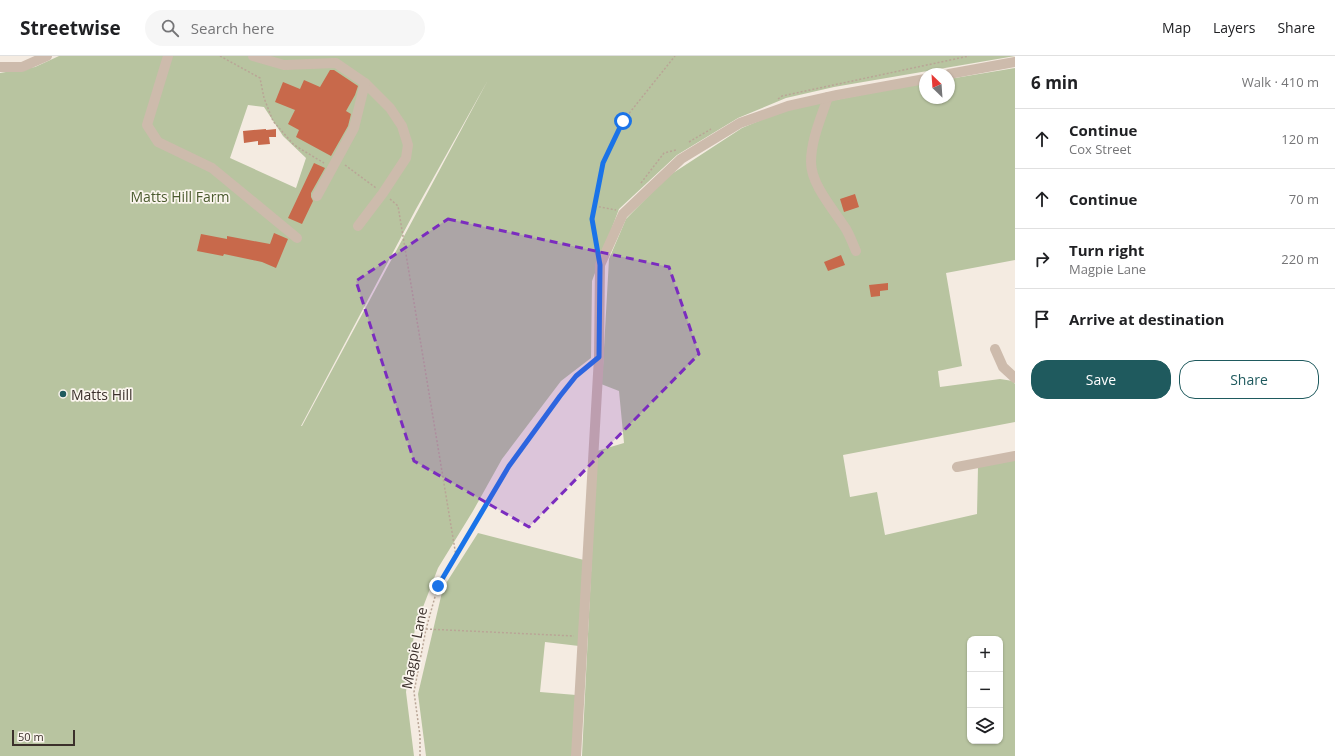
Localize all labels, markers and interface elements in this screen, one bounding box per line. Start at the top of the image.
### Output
search box [145,10,425,46]
text: Streetwise [20,15,121,41]
icon: search [159,17,181,39]
text: Search here [191,18,274,38]
text: Map [1162,18,1191,37]
text: Layers [1213,18,1255,37]
text: Share [1277,18,1315,37]
north arrow [919,68,955,104]
text: 6 min [1031,71,1078,94]
text: Walk · 410 m [1242,73,1319,91]
route start [614,112,632,130]
text: Continue [1069,120,1137,140]
icon: ahead [1031,128,1053,150]
text: 120 m [1281,130,1319,148]
text: Cox Street [1069,140,1132,158]
park label: Matts Hill Farm [131,187,229,206]
icon: ahead [1031,188,1053,210]
text: Continue [1069,189,1137,209]
text: 70 m [1289,190,1319,208]
text: Turn right [1069,240,1144,260]
icon: right [1031,248,1053,270]
text: 220 m [1281,250,1319,268]
text: Magpie Lane [1069,260,1146,278]
icon: arrive [1031,308,1053,330]
text: Arrive at destination [1069,309,1224,329]
button: Save [1031,360,1171,399]
button: Share [1179,360,1319,399]
place label: Matts Hill [71,385,133,404]
marker: Matts Hill [58,389,68,399]
route end [429,577,447,595]
street label: Magpie Lane [397,605,431,691]
map controls [967,636,1003,744]
button: + [967,636,1003,672]
button: − [967,672,1003,708]
button: layers [967,708,1003,744]
scale bar [12,728,75,747]
text: 50 m [18,729,44,744]

